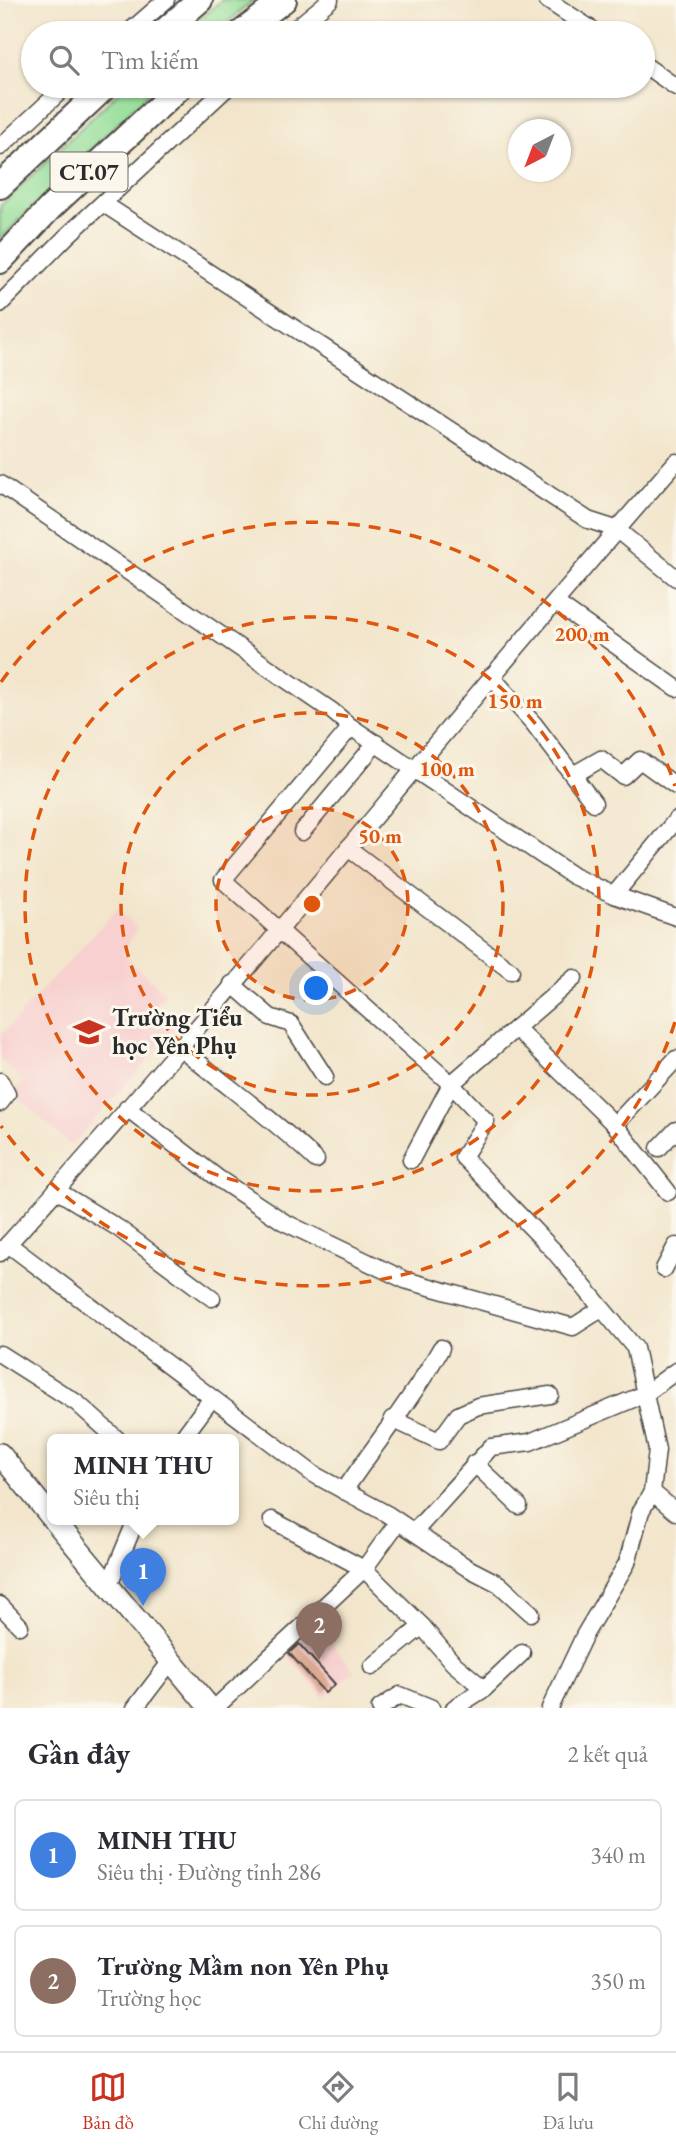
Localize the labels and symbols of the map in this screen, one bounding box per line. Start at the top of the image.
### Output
north arrow [508,119,571,182]
road number: CT.07 [50,153,128,192]
text: 200 m [554,620,610,647]
text: 150 m [487,687,543,714]
text: 100 m [419,755,475,782]
text: 50 m [358,822,402,849]
centre of rings [300,892,324,916]
your location [299,971,333,1005]
place label: Trường Tiểu học Yên Phụ [112,1002,243,1061]
school or university icon: Trường Tiểu học Yên Phụ [72,1015,106,1049]
pin: 1 [120,1548,166,1606]
pin: 2 [296,1602,342,1660]

